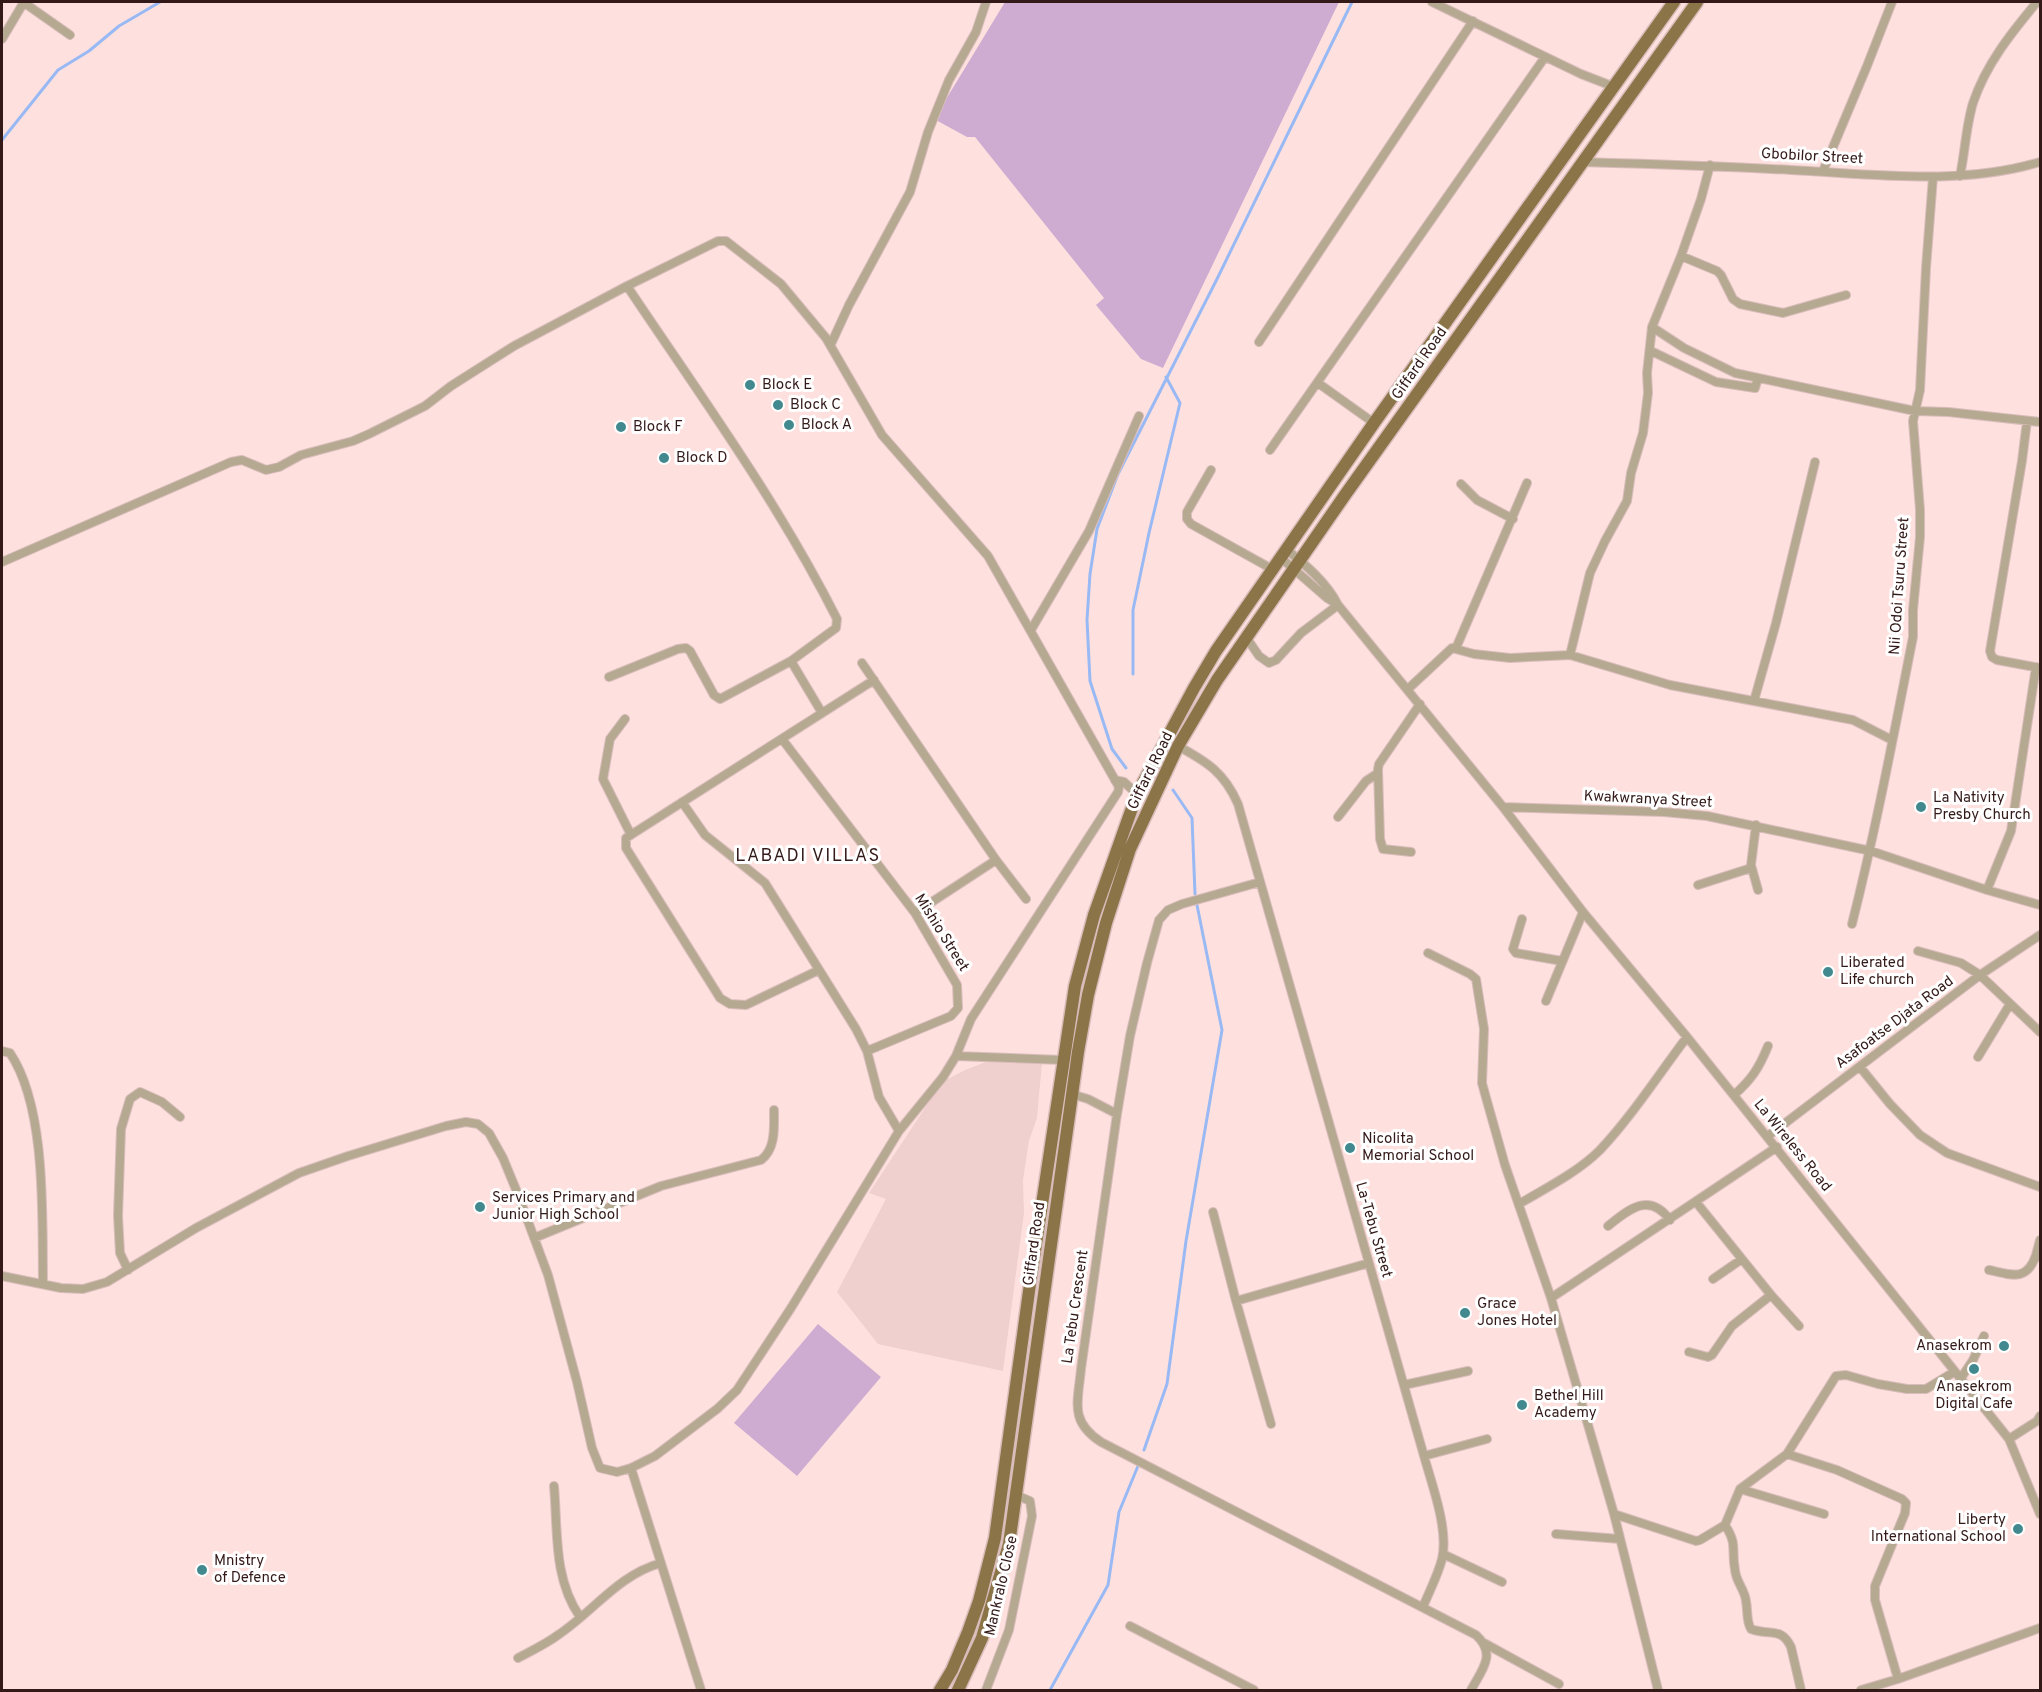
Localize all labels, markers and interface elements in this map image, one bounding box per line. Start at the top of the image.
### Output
street label: Gbobilor Street [1760,145,1864,169]
street label: Giffard Road [1388,324,1452,404]
place label: Block E [762,376,812,395]
marker: Block E [743,378,757,392]
place label: Block C [790,396,841,415]
marker: Block C [771,398,785,412]
place label: Block A [801,416,852,435]
place label: Block F [633,418,683,437]
marker: Block A [782,418,796,432]
marker: Block F [614,420,628,434]
place label: Block D [676,449,728,468]
marker: Block D [657,451,671,465]
street label: Nii Odoi Tsuru Street [1886,516,1914,656]
street label: Giffard Road [1124,729,1178,813]
street label: Kwakwranya Street [1583,787,1713,813]
place label: La Nativity Presby Church [1933,789,2031,825]
marker: La Nativity Presby Church [1914,800,1928,814]
district label: LABADI VILLAS [735,845,881,868]
street label: Mishio Street [910,890,972,976]
place label: Liberated Life church [1840,954,1914,990]
marker: Liberated Life church [1821,965,1835,979]
street label: Asafoatse Djata Road [1832,972,1958,1074]
street label: La Wireless Road [1749,1096,1835,1196]
place label: Nicolita Memorial School [1362,1130,1474,1166]
marker: Nicolita Memorial School [1343,1141,1357,1155]
street label: La-Tebu Street [1350,1180,1396,1280]
place label: Services Primary and Junior High School [492,1189,635,1225]
marker: Services Primary and Junior High School [473,1200,487,1214]
street label: Giffard Road [1020,1201,1050,1287]
street label: La Tebu Crescent [1059,1249,1093,1365]
place label: Grace Jones Hotel [1477,1295,1557,1331]
marker: Grace Jones Hotel [1458,1306,1472,1320]
place label: Anasekrom [1916,1337,1992,1356]
marker: Anasekrom [1997,1339,2011,1353]
marker: Anasekrom Digital Cafe [1967,1362,1981,1376]
place label: Anasekrom Digital Cafe [1935,1378,2013,1414]
place label: Bethel Hill Academy [1534,1387,1604,1423]
marker: Bethel Hill Academy [1515,1398,1529,1412]
place label: Liberty International School [1871,1511,2006,1547]
marker: Liberty International School [2011,1522,2025,1536]
street label: Mankralo Close [981,1534,1023,1638]
place label: Mnistry of Defence [214,1552,286,1588]
marker: Mnistry of Defence [195,1563,209,1577]

